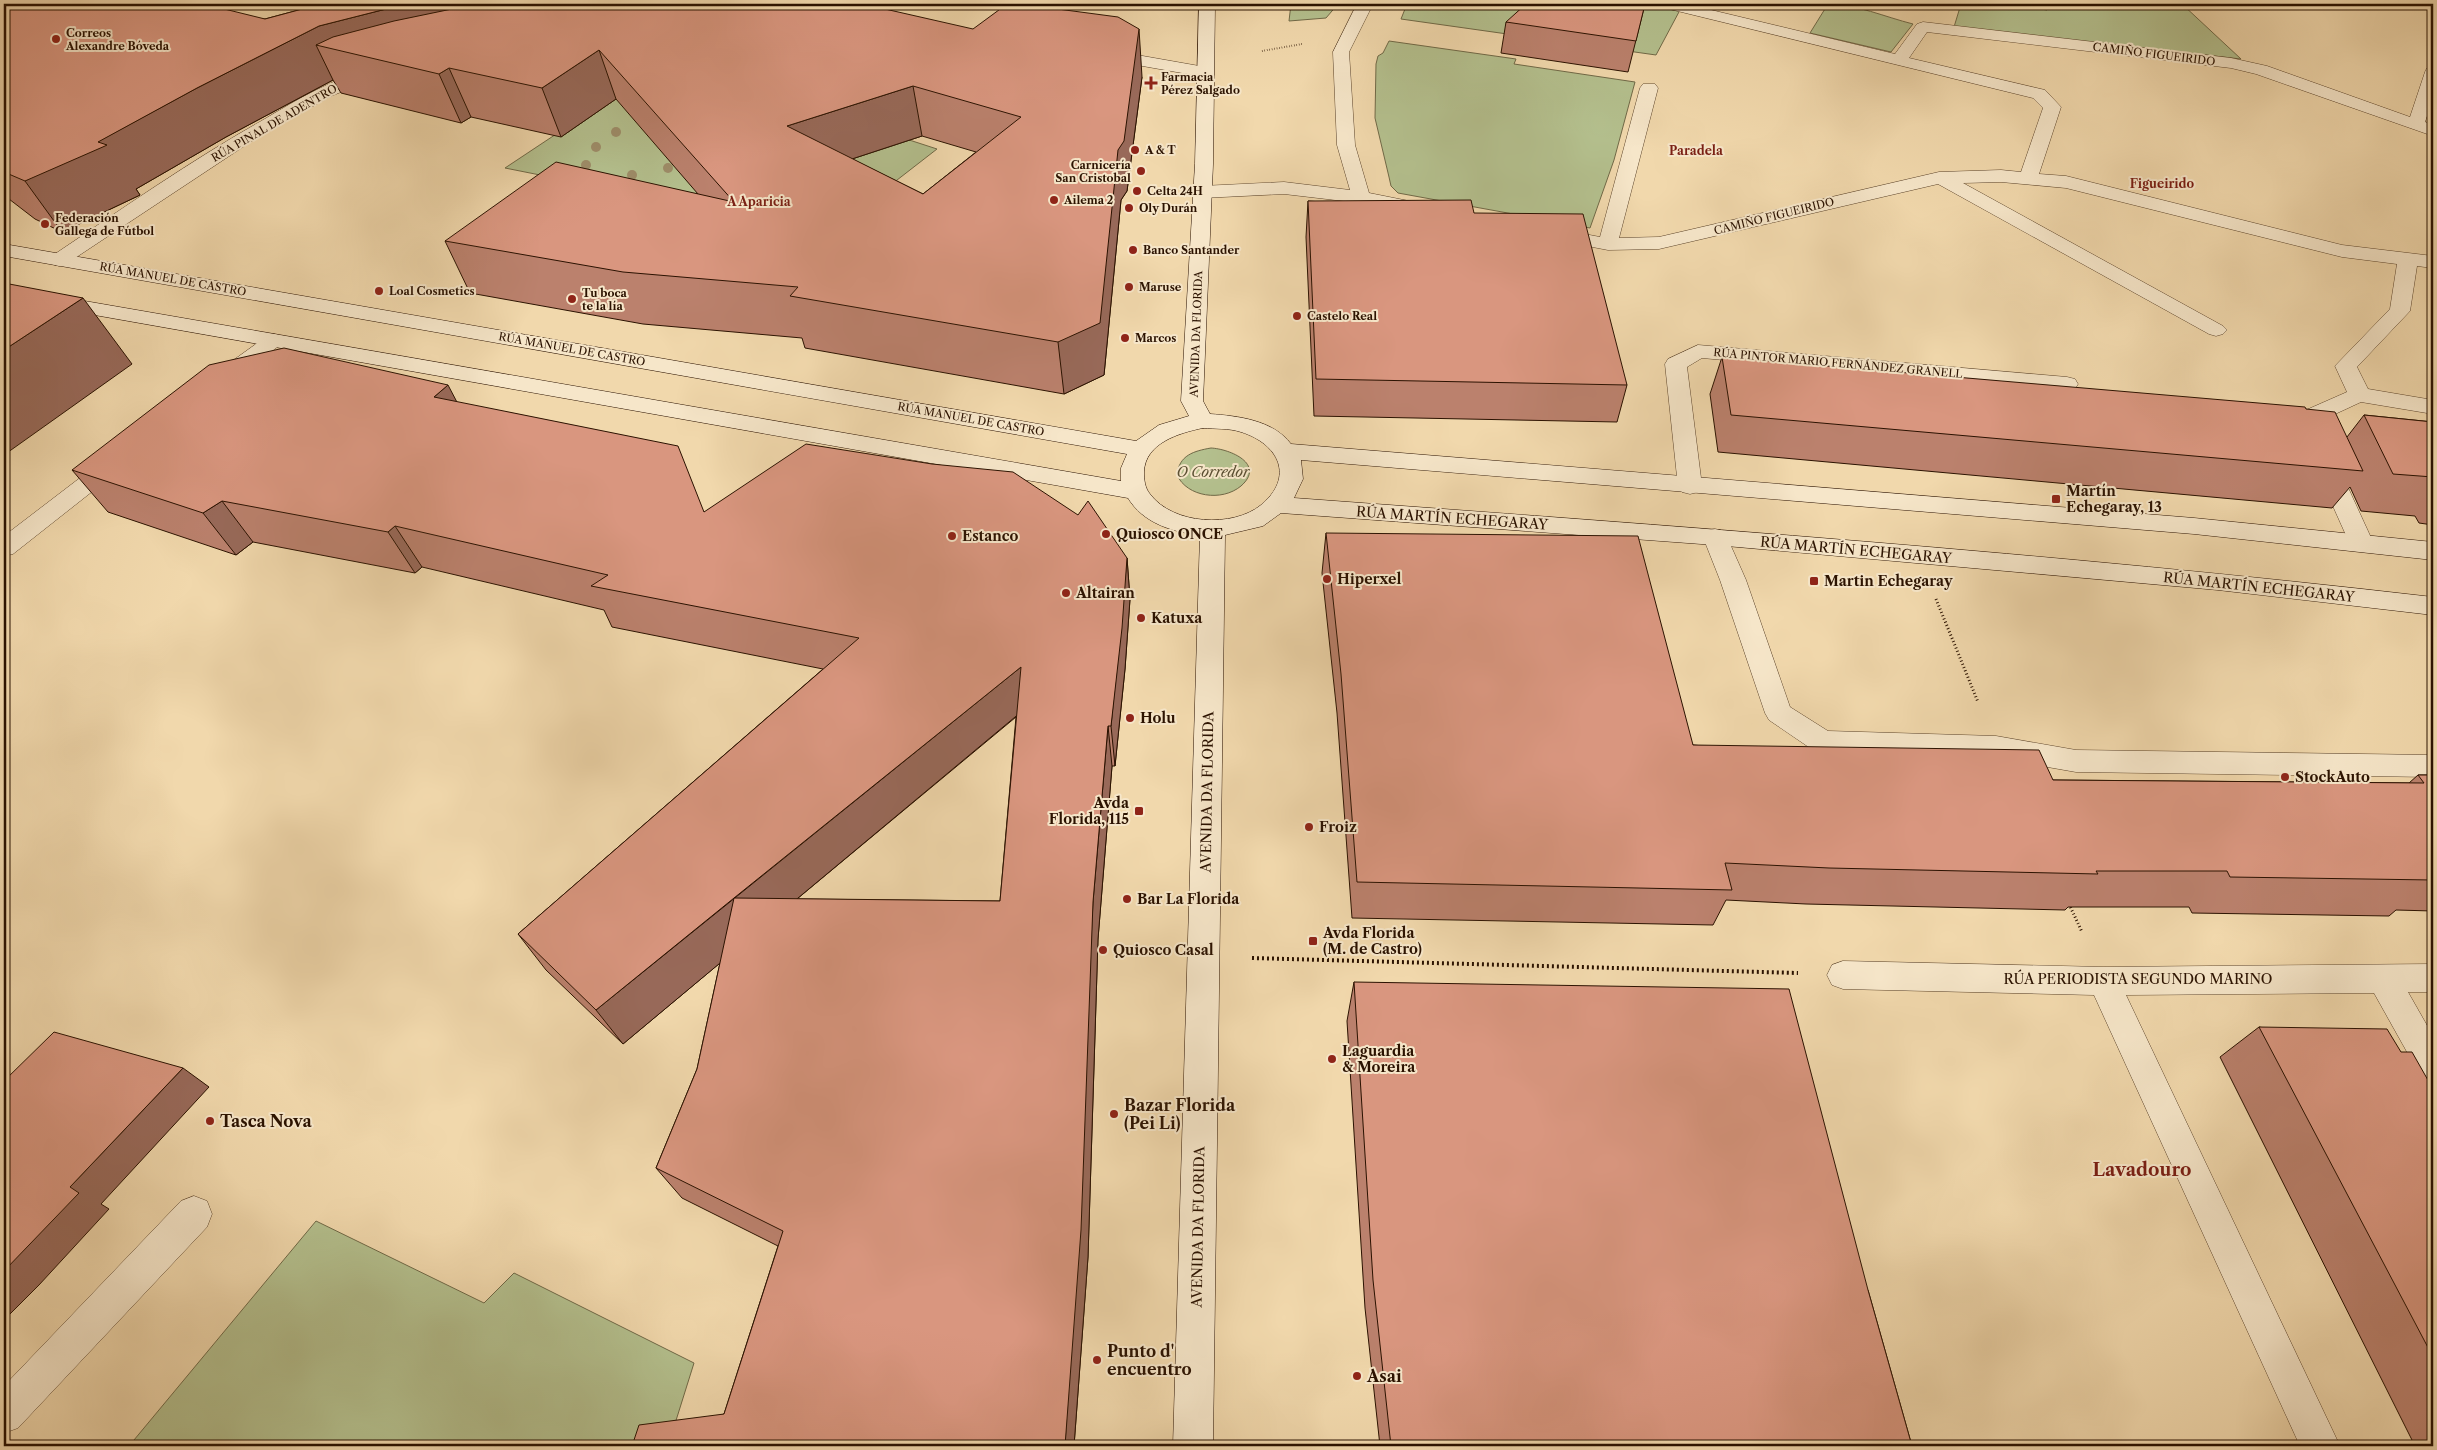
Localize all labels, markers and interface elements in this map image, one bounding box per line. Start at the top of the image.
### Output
place label: Correos Alexandre Bóveda [65,26,170,53]
marker: Correos Alexandre Bóveda [50,33,62,45]
street label: CAMIÑO FIGUEIRIDO [2092,40,2216,68]
place label: Farmacia Pérez Salgado [1161,70,1240,97]
marker: Farmacia Pérez Salgado [1145,77,1157,89]
street label: RÚA PINAL DE ADENTRO [209,81,339,165]
place label: A & T [1144,143,1176,157]
district label: Paradela [1669,143,1724,158]
marker: A & T [1129,144,1141,156]
place label: Carnicería San Cristobal [1055,158,1132,185]
marker: Carnicería San Cristobal [1135,165,1147,177]
district label: Figueirido [2130,176,2195,191]
place label: Celta 24H [1147,184,1203,198]
marker: Celta 24H [1131,185,1143,197]
place label: Ailema 2 [1063,193,1114,207]
district label: A Aparicia [726,194,792,209]
marker: Ailema 2 [1048,194,1060,206]
street label: CAMIÑO FIGUEIRIDO [1712,194,1836,238]
place label: Oly Durán [1139,201,1198,215]
marker: Oly Durán [1123,202,1135,214]
place label: Federación Gallega de Fútbol [55,211,154,238]
marker: Federación Gallega de Fútbol [39,218,51,230]
place label: Banco Santander [1143,243,1240,257]
marker: Banco Santander [1127,244,1139,256]
street label: RÚA MANUEL DE CASTRO [99,259,247,299]
street label: AVENIDA DA FLORIDA [1187,270,1205,399]
place label: Maruse [1139,280,1182,294]
marker: Maruse [1123,281,1135,293]
place label: Loal Cosmetics [389,284,475,298]
marker: Loal Cosmetics [373,285,385,297]
place label: Tu boca te la lía [582,286,627,313]
marker: Tu boca te la lía [566,293,578,305]
place label: Castelo Real [1307,309,1377,323]
marker: Castelo Real [1291,310,1303,322]
street label: RÚA MANUEL DE CASTRO [498,329,646,369]
place label: Marcos [1135,331,1176,345]
marker: Marcos [1119,332,1131,344]
street label: RÚA PINTOR MARIO FERNÁNDEZ GRANELL [1713,345,1964,381]
street label: RÚA MANUEL DE CASTRO [897,399,1045,439]
park label: O Corredor [1176,463,1251,481]
place label: Martín Echegaray, 13 [2066,482,2162,516]
marker: Martín Echegaray, 13 [2050,493,2062,505]
street label: RÚA MARTÍN ECHEGARAY [1355,501,1550,534]
place label: Quiosco ONCE [1116,525,1223,543]
place label: Estanco [962,527,1019,545]
marker: Quiosco ONCE [1100,528,1112,540]
marker: Estanco [946,530,958,542]
street label: RÚA MARTÍN ECHEGARAY [1759,532,1954,567]
street label: RÚA MARTÍN ECHEGARAY [2162,567,2357,606]
place label: Hiperxel [1337,570,1401,588]
place label: Martin Echegaray [1824,572,1953,590]
marker: Hiperxel [1321,573,1333,585]
marker: Martin Echegaray [1808,575,1820,587]
place label: Altairan [1075,584,1135,602]
marker: Altairan [1060,587,1072,599]
place label: Katuxa [1151,609,1203,627]
marker: Katuxa [1135,612,1147,624]
place label: Holu [1140,709,1176,727]
street label: AVENIDA DA FLORIDA [1197,711,1217,874]
marker: Holu [1124,712,1136,724]
place label: StockAuto [2295,768,2370,786]
marker: StockAuto [2279,771,2291,783]
place label: Avda Florida, 115 [1049,794,1130,828]
marker: Avda Florida, 115 [1133,805,1145,817]
place label: Froiz [1319,818,1357,836]
marker: Froiz [1303,821,1315,833]
place label: Bar La Florida [1137,890,1240,908]
marker: Bar La Florida [1121,893,1133,905]
place label: Avda Florida (M. de Castro) [1322,924,1422,958]
marker: Avda Florida (M. de Castro) [1307,935,1319,947]
place label: Quiosco Casal [1113,941,1214,959]
marker: Quiosco Casal [1097,944,1109,956]
street label: RÚA PERIODISTA SEGUNDO MARINO [2004,969,2273,988]
place label: Laguardia & Moreira [1342,1042,1416,1076]
marker: Laguardia & Moreira [1326,1053,1338,1065]
place label: Bazar Florida (Pei Li) [1124,1095,1236,1133]
marker: Bazar Florida (Pei Li) [1108,1108,1120,1120]
place label: Tasca Nova [220,1111,312,1131]
marker: Tasca Nova [204,1115,216,1127]
street label: AVENIDA DA FLORIDA [1188,1146,1208,1309]
district label: Lavadouro [2093,1159,2191,1181]
place label: Punto d' encuentro [1107,1341,1192,1379]
marker: Punto d' encuentro [1091,1354,1103,1366]
place label: Asai [1366,1366,1402,1386]
marker: Asai [1351,1370,1363,1382]

